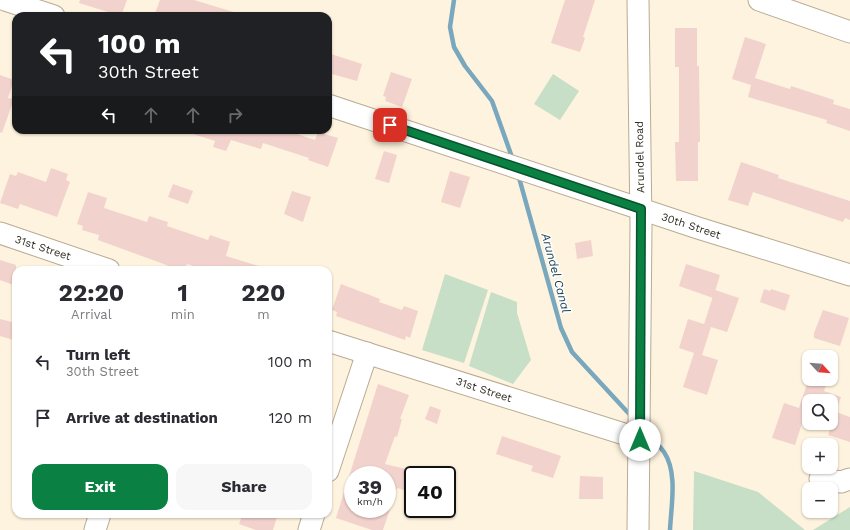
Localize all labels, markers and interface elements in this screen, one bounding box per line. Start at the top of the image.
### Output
text: 100 m [98,27,181,60]
icon: left [32,28,84,80]
text: 30th Street [98,61,199,82]
icon: left [98,104,120,126]
icon: ahead [140,104,162,126]
icon: ahead [182,104,204,126]
icon: right [224,104,246,126]
pin [373,108,407,142]
icon: arrive [379,114,401,136]
street label: Arundel Road [633,121,647,193]
street label: 30th Street [660,210,723,242]
water label: Arundel Canal [538,231,573,315]
street label: 31st Street [13,233,73,263]
text: 22:20 [59,279,124,307]
text: 1 [178,279,188,307]
text: 220 [241,279,285,307]
text: Arrival [71,307,112,322]
text: min [171,307,195,322]
text: m [257,307,270,322]
text: Turn left [66,346,130,364]
north arrow [802,350,838,386]
map controls [802,350,838,518]
icon: left [32,351,54,373]
text: 100 m [268,353,312,371]
text: 30th Street [66,364,139,379]
street label: 31st Street [454,375,514,405]
button: search [802,394,838,430]
icon: arrive [32,407,54,429]
text: Arrive at destination [66,409,218,427]
text: 120 m [269,409,312,427]
position arrow [619,419,661,461]
button: + [802,438,838,474]
button: Exit [32,464,168,510]
button: Share [176,464,312,510]
speed limit sign: 40 [404,466,456,518]
text: 39 [358,475,382,499]
button: − [802,482,838,518]
text: km/h [357,496,383,507]

